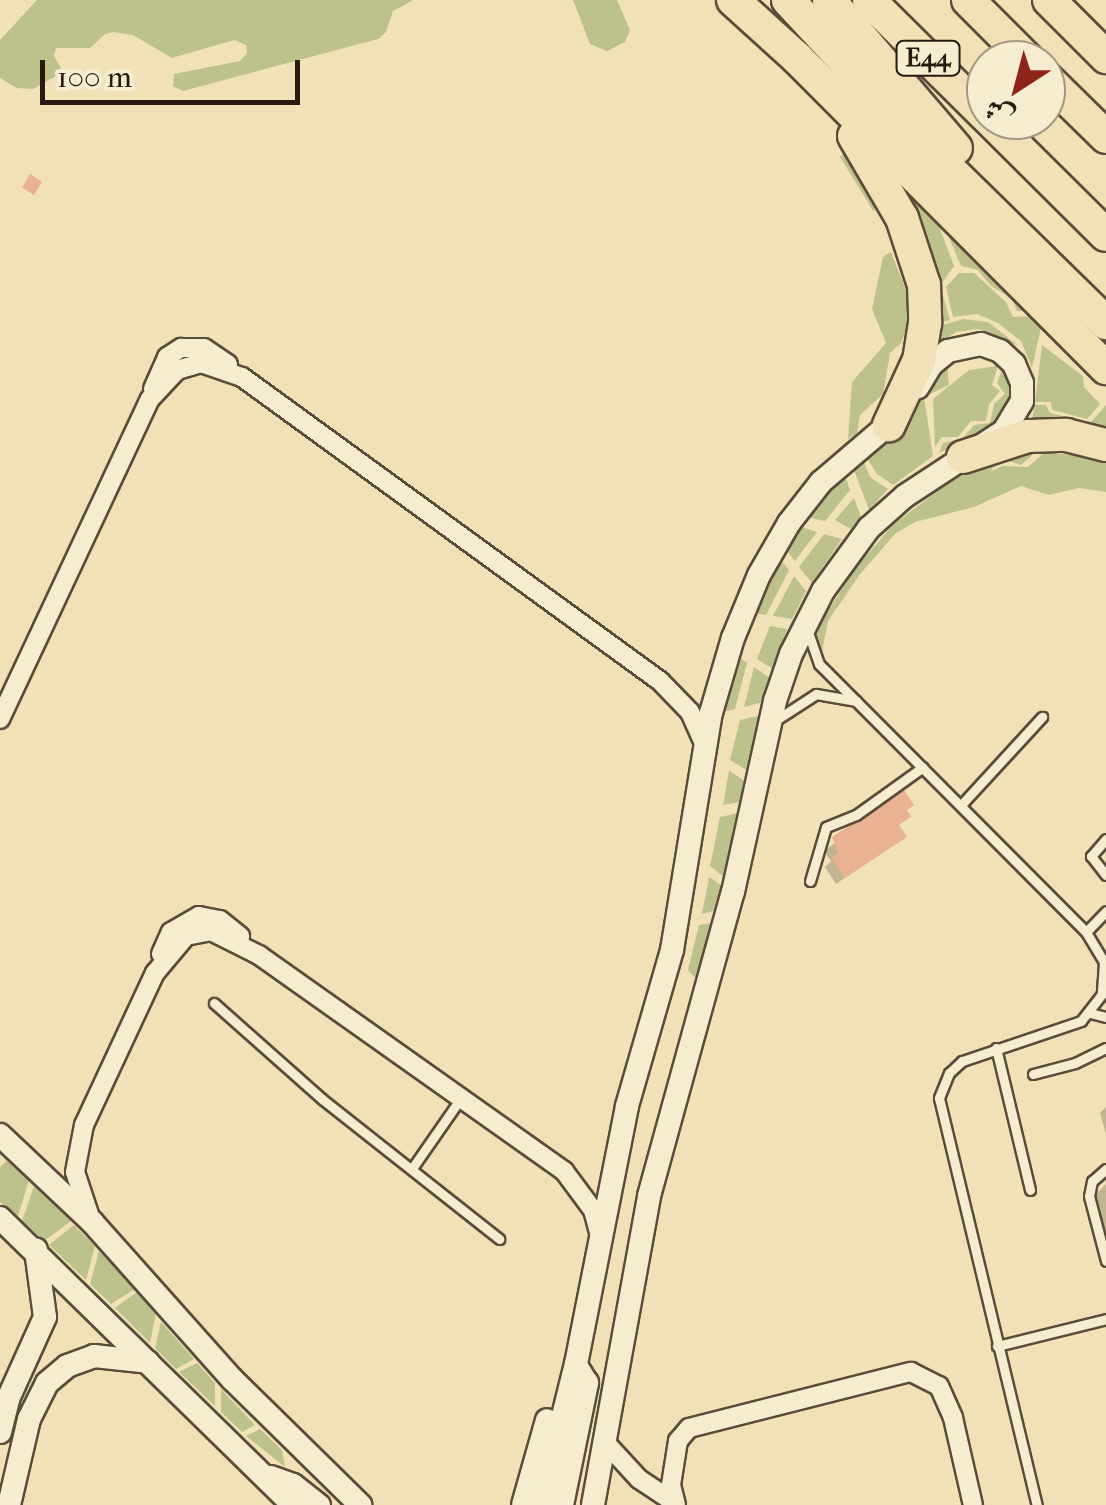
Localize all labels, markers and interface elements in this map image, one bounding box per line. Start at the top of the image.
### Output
road number: E44 [896,38,960,78]
scale bar [45,40,305,102]
north arrow [966,40,1066,140]
text: 100 m [57,60,132,95]
text: ش [978,92,1020,135]

